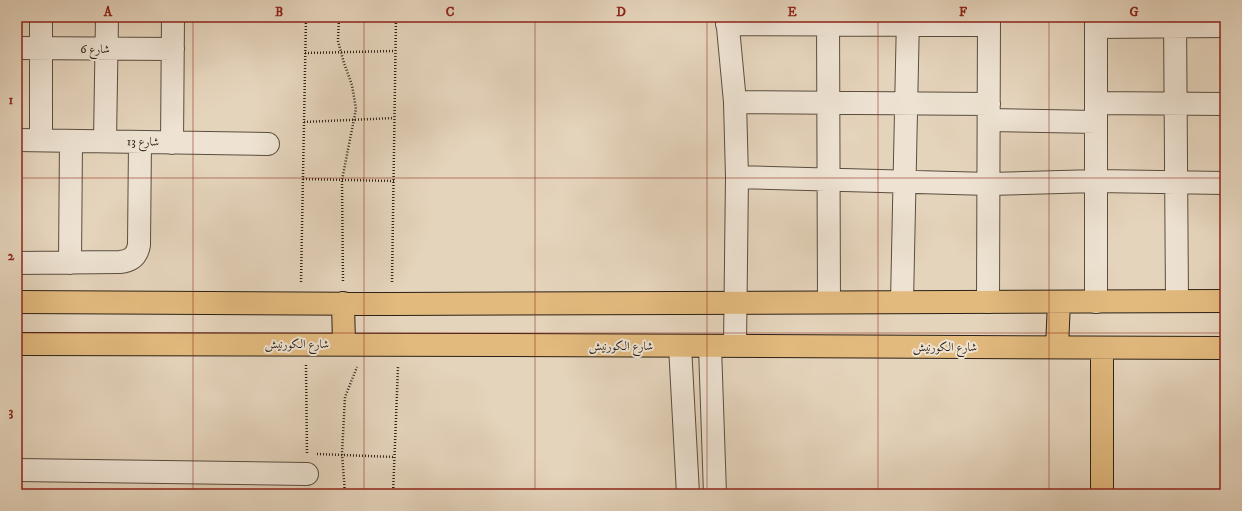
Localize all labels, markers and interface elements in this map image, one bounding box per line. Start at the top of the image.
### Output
text: A [103,4,113,20]
text: B [275,4,283,20]
text: C [446,4,455,20]
text: D [616,4,626,20]
text: E [787,4,797,20]
text: F [959,4,968,20]
text: G [1129,4,1139,20]
street label: شارع 6 [80,42,110,60]
text: 1 [9,92,14,108]
street label: شارع 13 [127,134,159,153]
text: 2 [8,248,15,264]
street label: شارع الكورنيش [265,337,329,355]
street label: شارع الكورنيش [589,339,653,357]
street label: شارع الكورنيش [913,340,977,358]
text: 3 [9,404,14,420]

